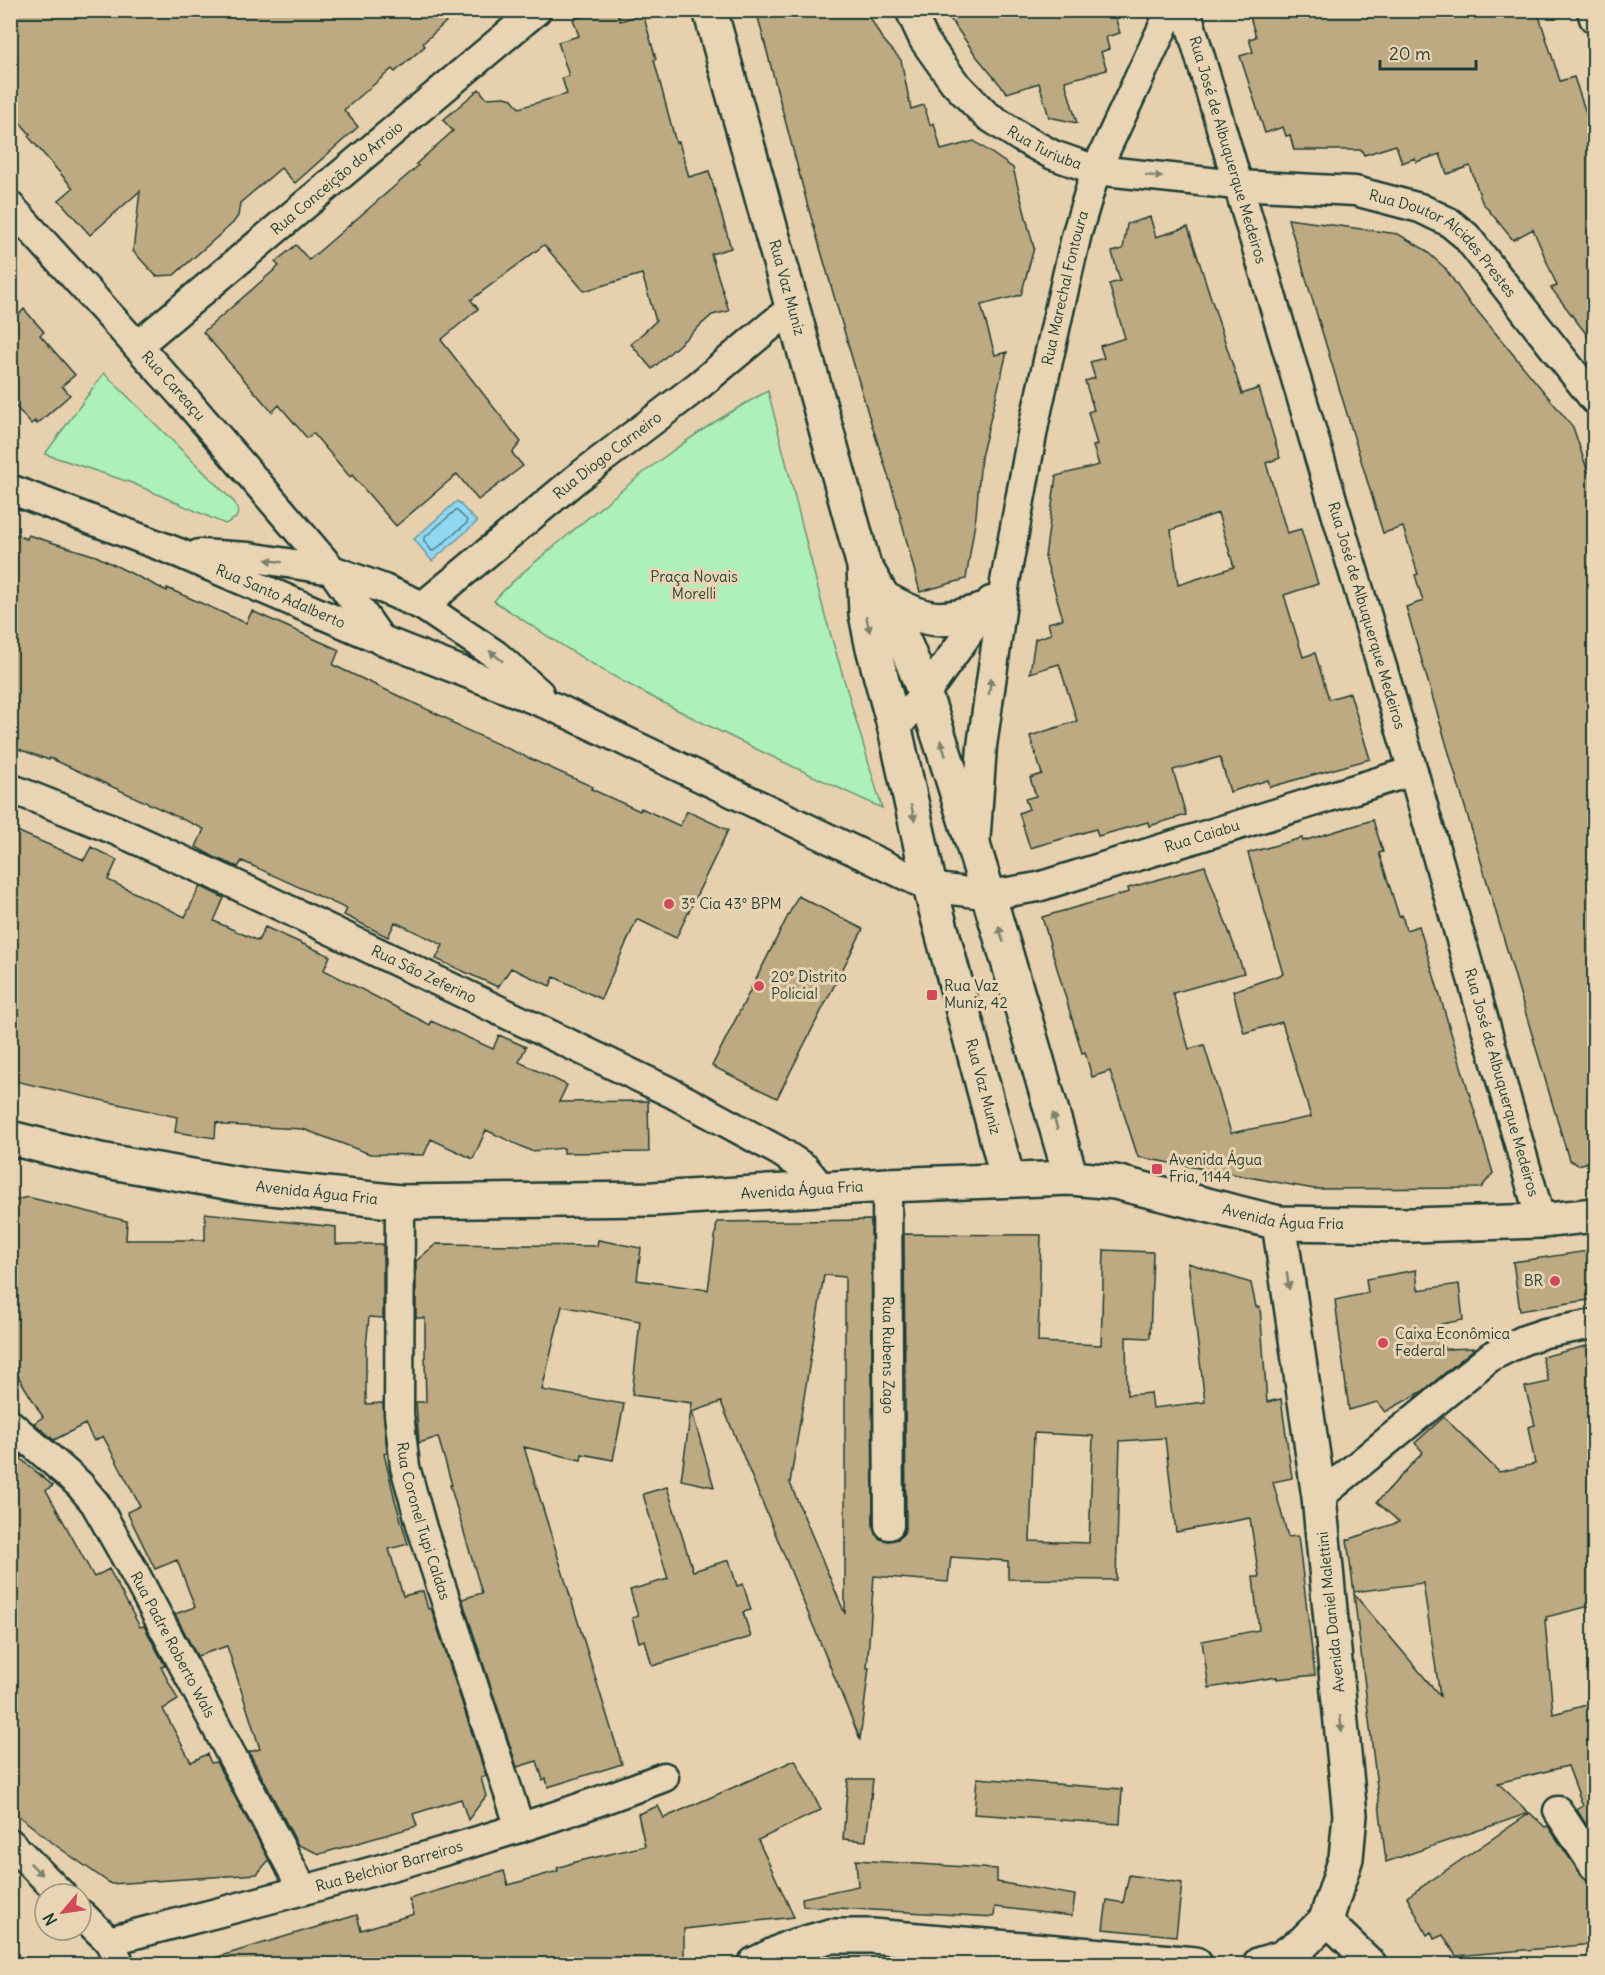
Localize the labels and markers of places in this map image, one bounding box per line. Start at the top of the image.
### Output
place label: 3ª Cia 43º BPM [681,894,782,913]
marker: 3ª Cia 43º BPM [662,897,676,911]
place label: 20º Distrito Policial [771,967,847,1003]
place label: Rua Vaz Muniz, 42 [944,976,1008,1012]
marker: 20º Distrito Policial [752,979,766,993]
marker: Rua Vaz Muniz, 42 [925,988,939,1002]
place label: Avenida Água Fria, 1144 [1169,1150,1263,1186]
marker: Avenida Água Fria, 1144 [1150,1162,1164,1176]
place label: BR [1524,1271,1543,1290]
marker: BR [1548,1274,1562,1288]
place label: Caixa Econômica Federal [1395,1324,1511,1360]
marker: Caixa Econômica Federal [1376,1336,1390,1350]

